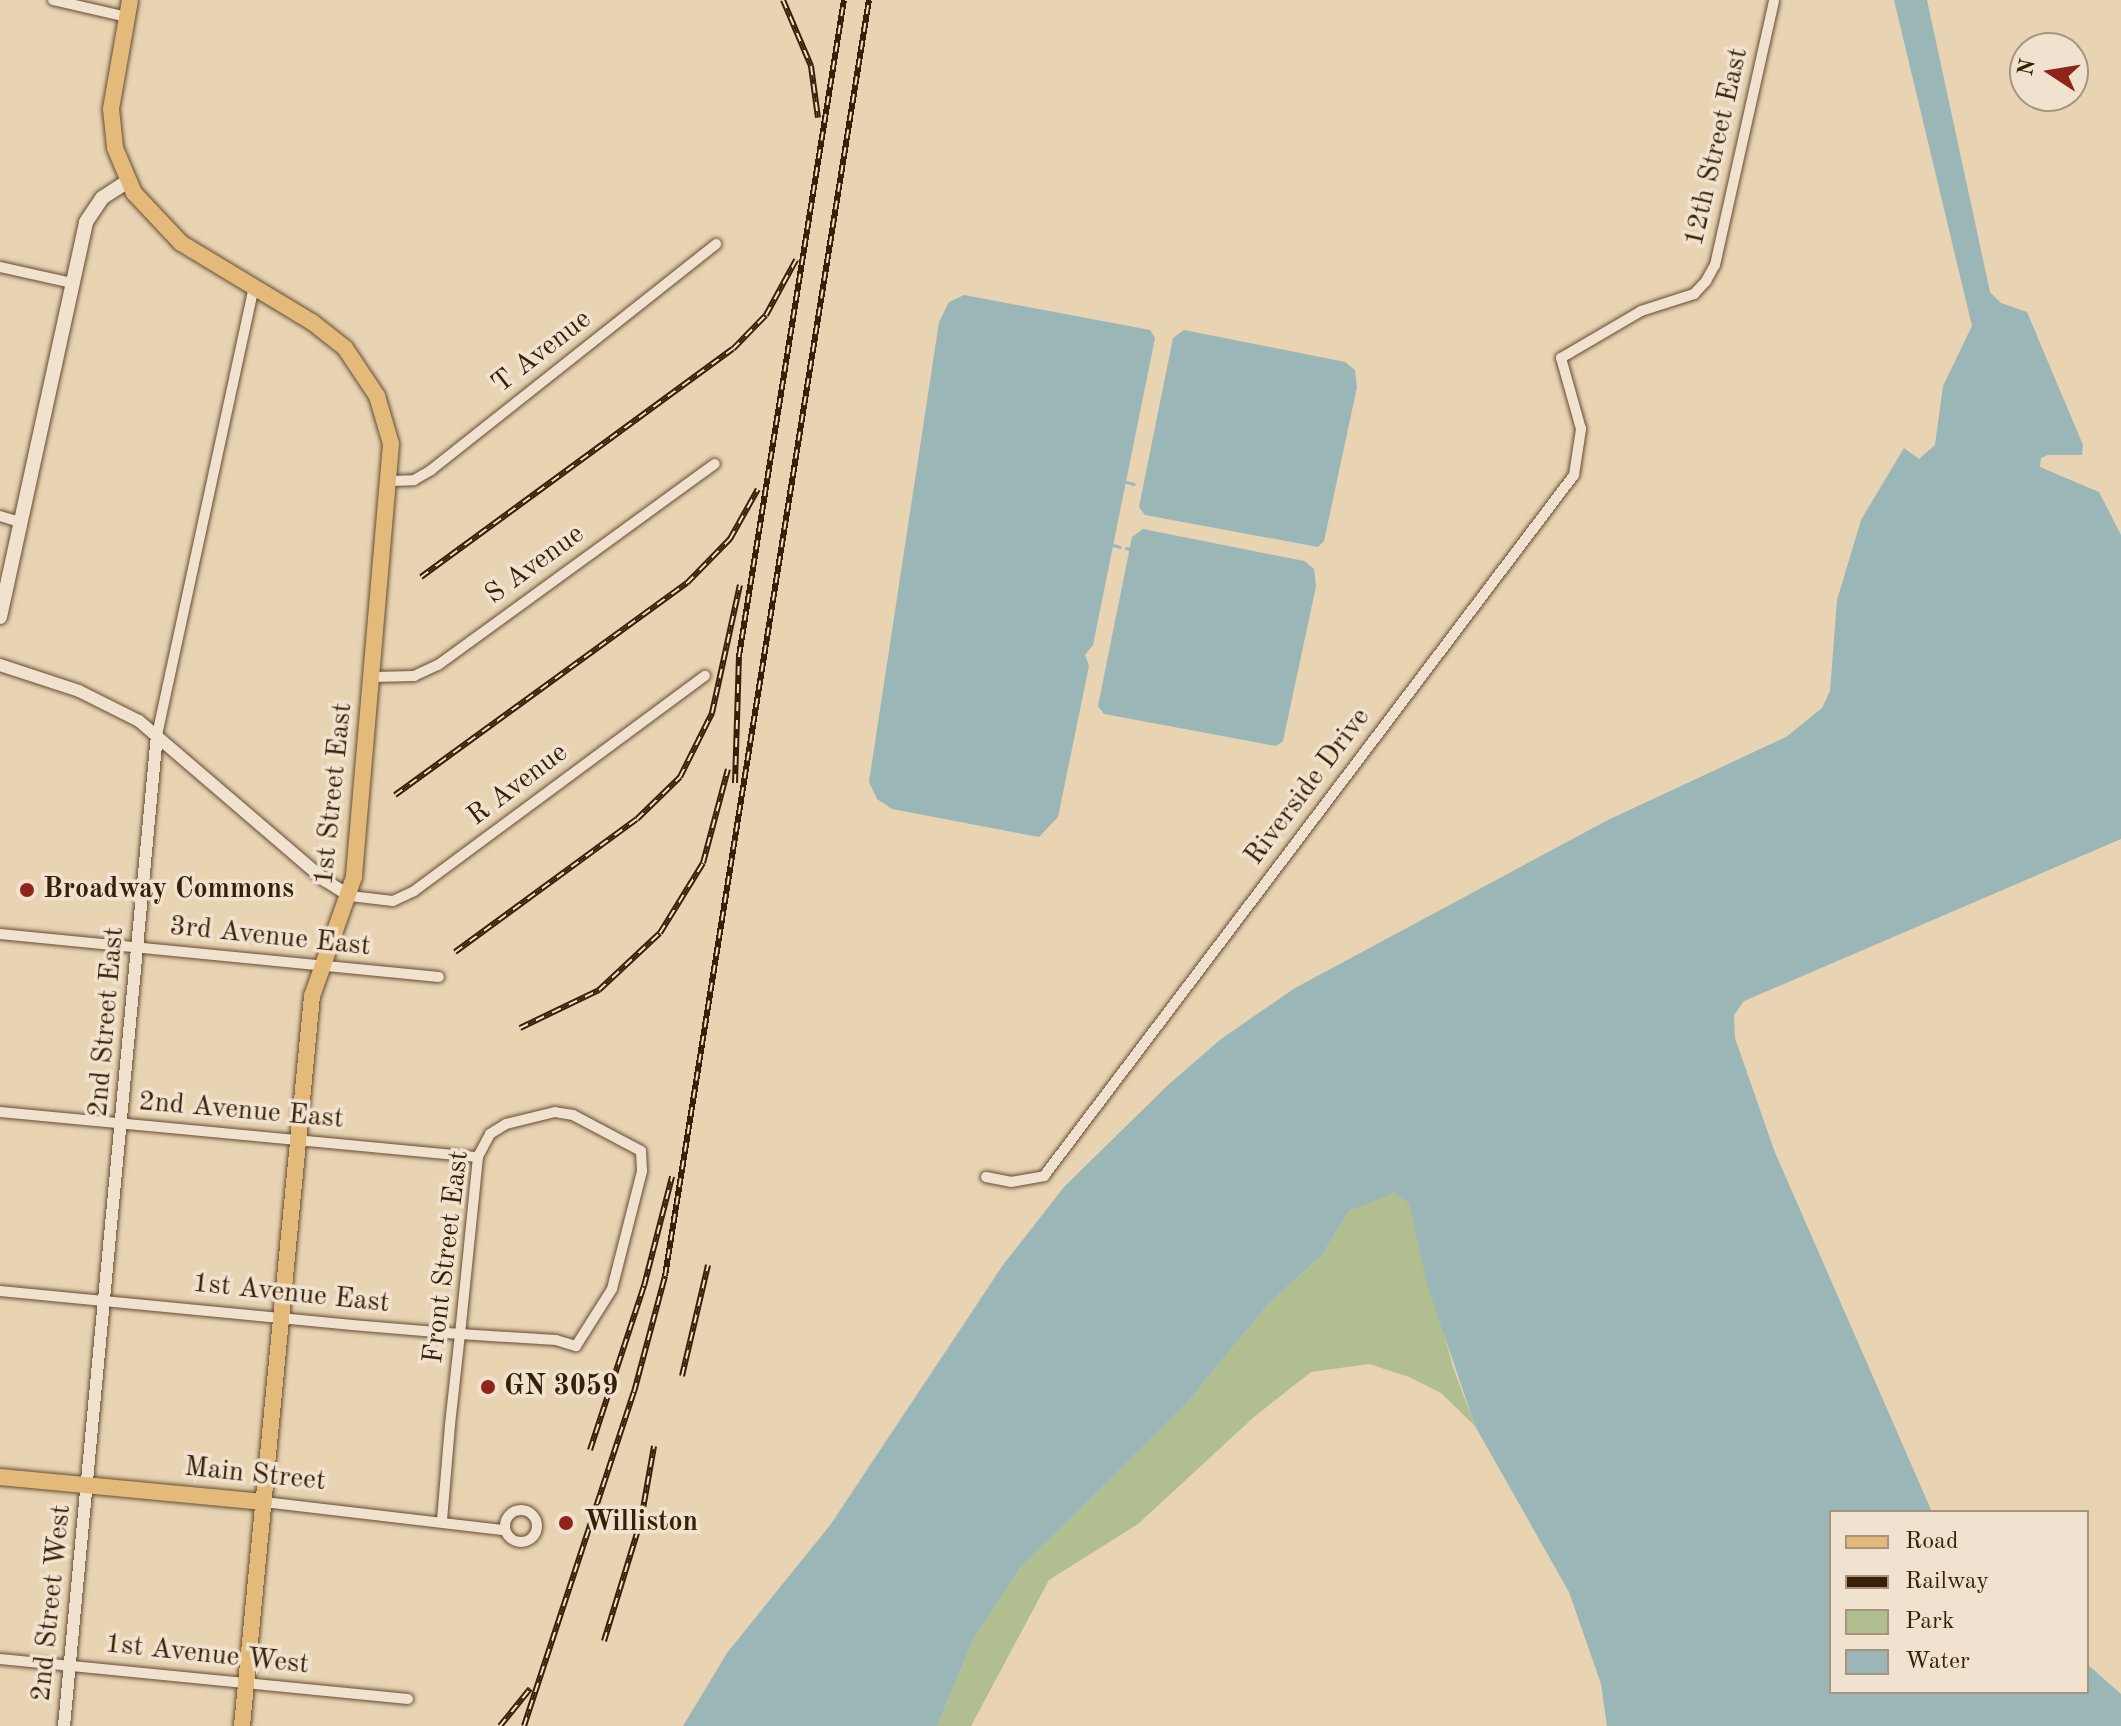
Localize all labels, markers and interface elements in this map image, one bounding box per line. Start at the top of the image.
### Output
north arrow [2009,32,2089,112]
street label: 12th Street East [1678,45,1756,249]
text: N [2015,57,2040,78]
street label: T Avenue [486,303,598,401]
street label: S Avenue [479,518,591,612]
street label: 1st Street East [308,701,360,887]
street label: Riverside Drive [1238,702,1378,872]
street label: R Avenue [461,736,575,834]
place label: Broadway Commons [43,873,294,907]
marker: Broadway Commons [18,881,36,899]
street label: 3rd Avenue East [168,910,372,964]
street label: 2nd Street East [82,925,132,1119]
street label: 2nd Avenue East [137,1085,345,1137]
street label: Front Street East [417,1149,477,1365]
street label: 1st Avenue East [191,1267,391,1321]
place label: GN 3059 [504,1370,618,1404]
marker: GN 3059 [479,1378,497,1396]
street label: Main Street [183,1451,327,1499]
street label: 2nd Street West [25,1503,79,1703]
place label: Williston [584,1506,698,1540]
legend [1829,1510,2089,1694]
marker: Williston [555,1512,577,1534]
text: Road [1905,1530,1958,1554]
text: Railway [1905,1570,1989,1594]
text: Park [1905,1610,1954,1634]
street label: 1st Avenue West [103,1628,311,1682]
text: Water [1905,1650,1970,1674]

